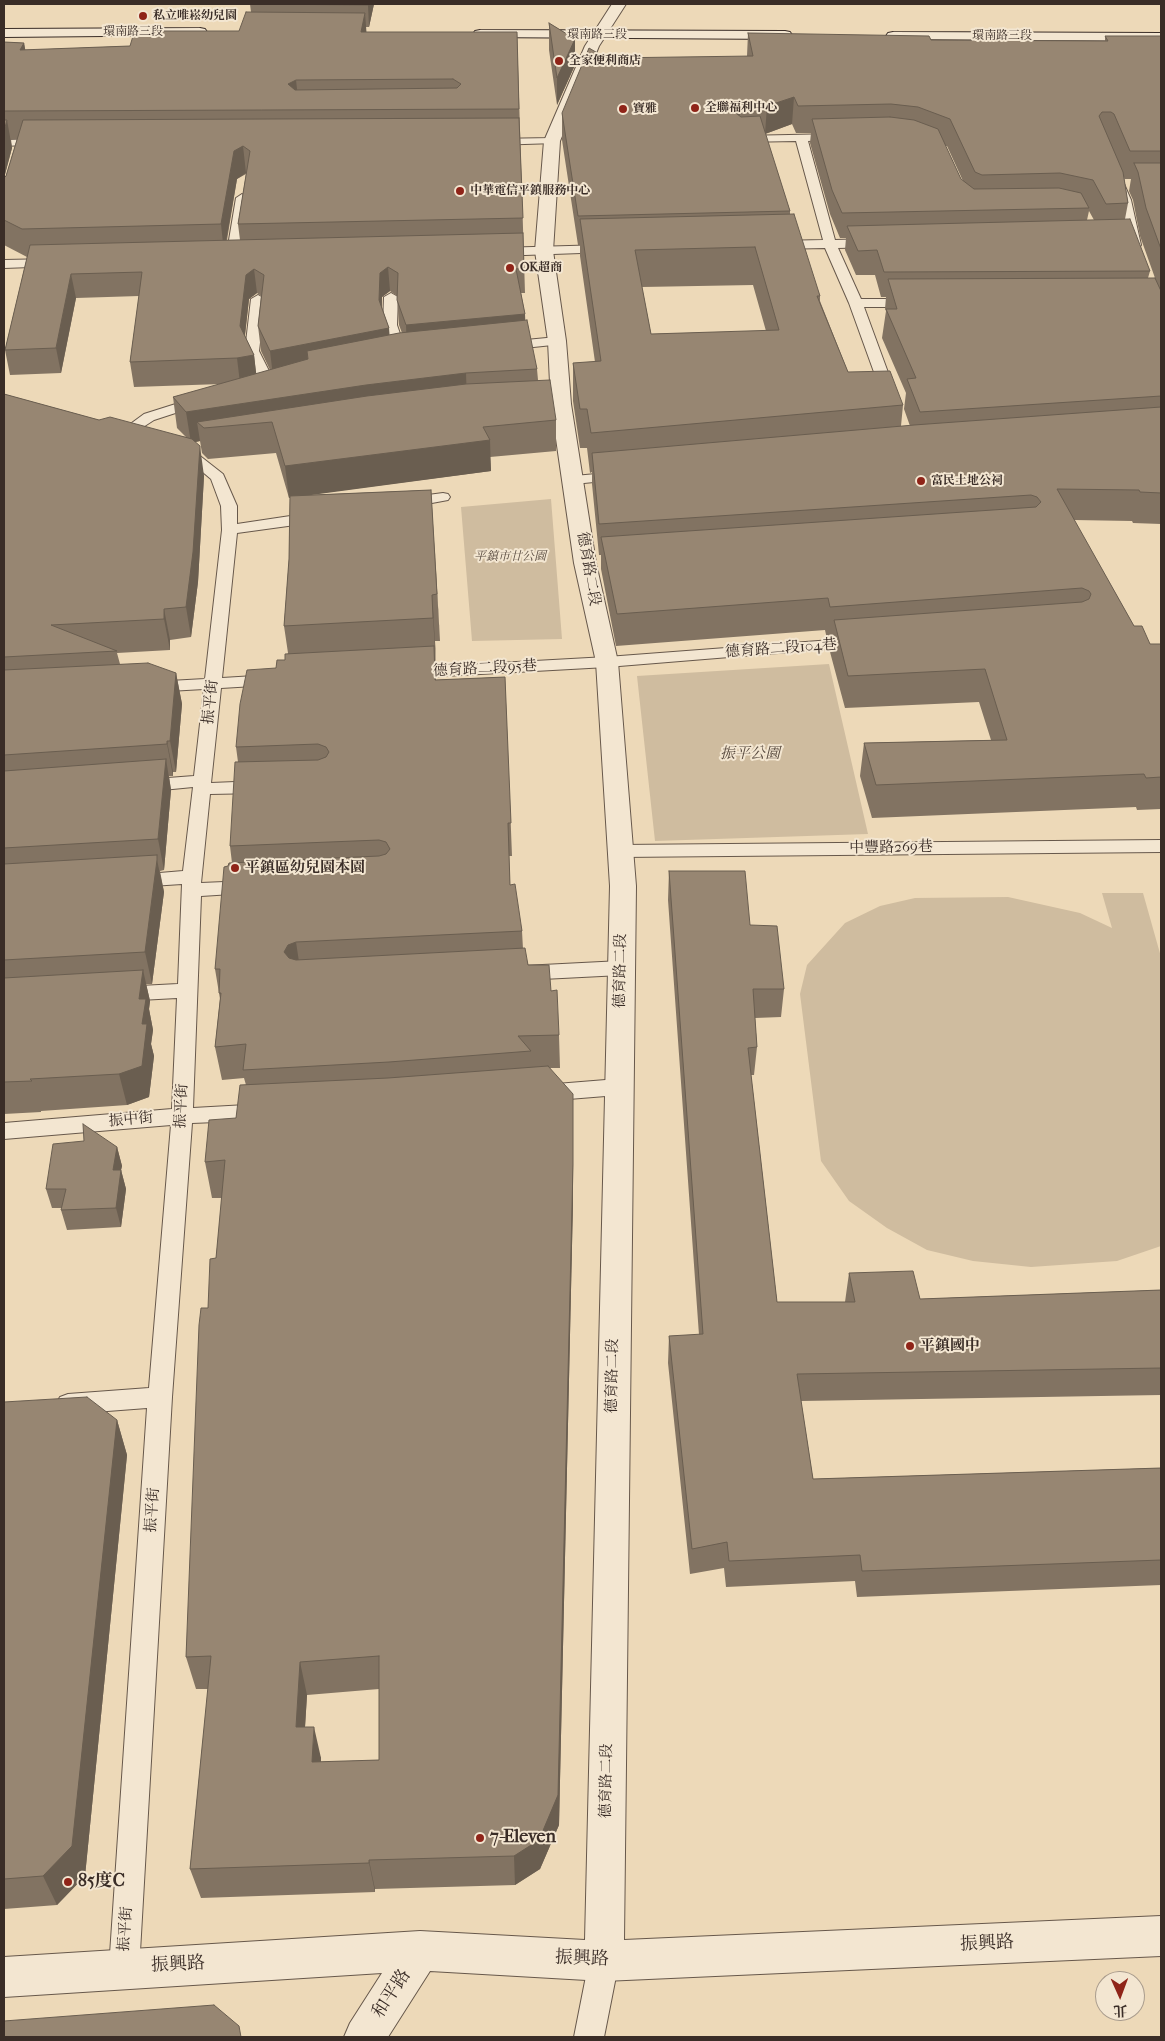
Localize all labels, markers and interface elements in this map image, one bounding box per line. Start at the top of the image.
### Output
place label: 私立唯崧幼兒園 [153,9,237,23]
marker: 私立唯崧幼兒園 [137,10,149,22]
street label: 環南路三段 [103,25,163,39]
street label: 環南路三段 [567,28,627,42]
street label: 環南路三段 [972,29,1032,43]
place label: 全家便利商店 [569,54,641,68]
marker: 全家便利商店 [553,55,565,67]
place label: 全聯福利中心 [705,101,777,115]
place label: 寶雅 [633,102,657,116]
marker: 全聯福利中心 [689,102,701,114]
marker: 寶雅 [617,103,629,115]
place label: 中華電信平鎮服務中心 [470,184,590,198]
marker: 中華電信平鎮服務中心 [454,185,466,197]
place label: OK超商 [520,261,562,275]
marker: OK超商 [504,262,516,274]
place label: 富民土地公祠 [931,474,1003,488]
marker: 富民土地公祠 [915,475,927,487]
street label: 德育路二段 [573,531,603,607]
park label: 平鎮市廿公園 [474,550,546,564]
street label: 德育路二段104巷 [724,636,838,662]
street label: 德育路二段95巷 [432,657,538,681]
street label: 振平街 [200,679,222,725]
park label: 振平公園 [720,745,780,763]
street label: 中豐路269巷 [849,838,933,858]
place label: 平鎮區幼兒園本園 [245,859,365,877]
marker: 平鎮區幼兒園本園 [229,862,241,874]
street label: 德育路二段 [611,933,631,1009]
street label: 振平街 [172,1083,192,1129]
street label: 振中街 [108,1109,154,1131]
place label: 平鎮國中 [920,1337,980,1355]
street label: 德育路二段 [603,1338,623,1414]
marker: 平鎮國中 [904,1340,916,1352]
street label: 振平街 [142,1487,164,1533]
street label: 德育路二段 [597,1743,617,1819]
place label: 7-Eleven [490,1827,556,1849]
marker: 7-Eleven [474,1832,486,1844]
place label: 85度C [78,1871,125,1893]
marker: 85度C [62,1876,74,1888]
street label: 振平街 [115,1906,137,1952]
street label: 振興路 [959,1932,1015,1956]
street label: 振興路 [555,1947,609,1971]
street label: 振興路 [150,1953,206,1977]
street label: 和平路 [368,1965,416,2023]
north arrow [1095,1971,1145,2021]
text: 北 [1113,2002,1128,2019]

